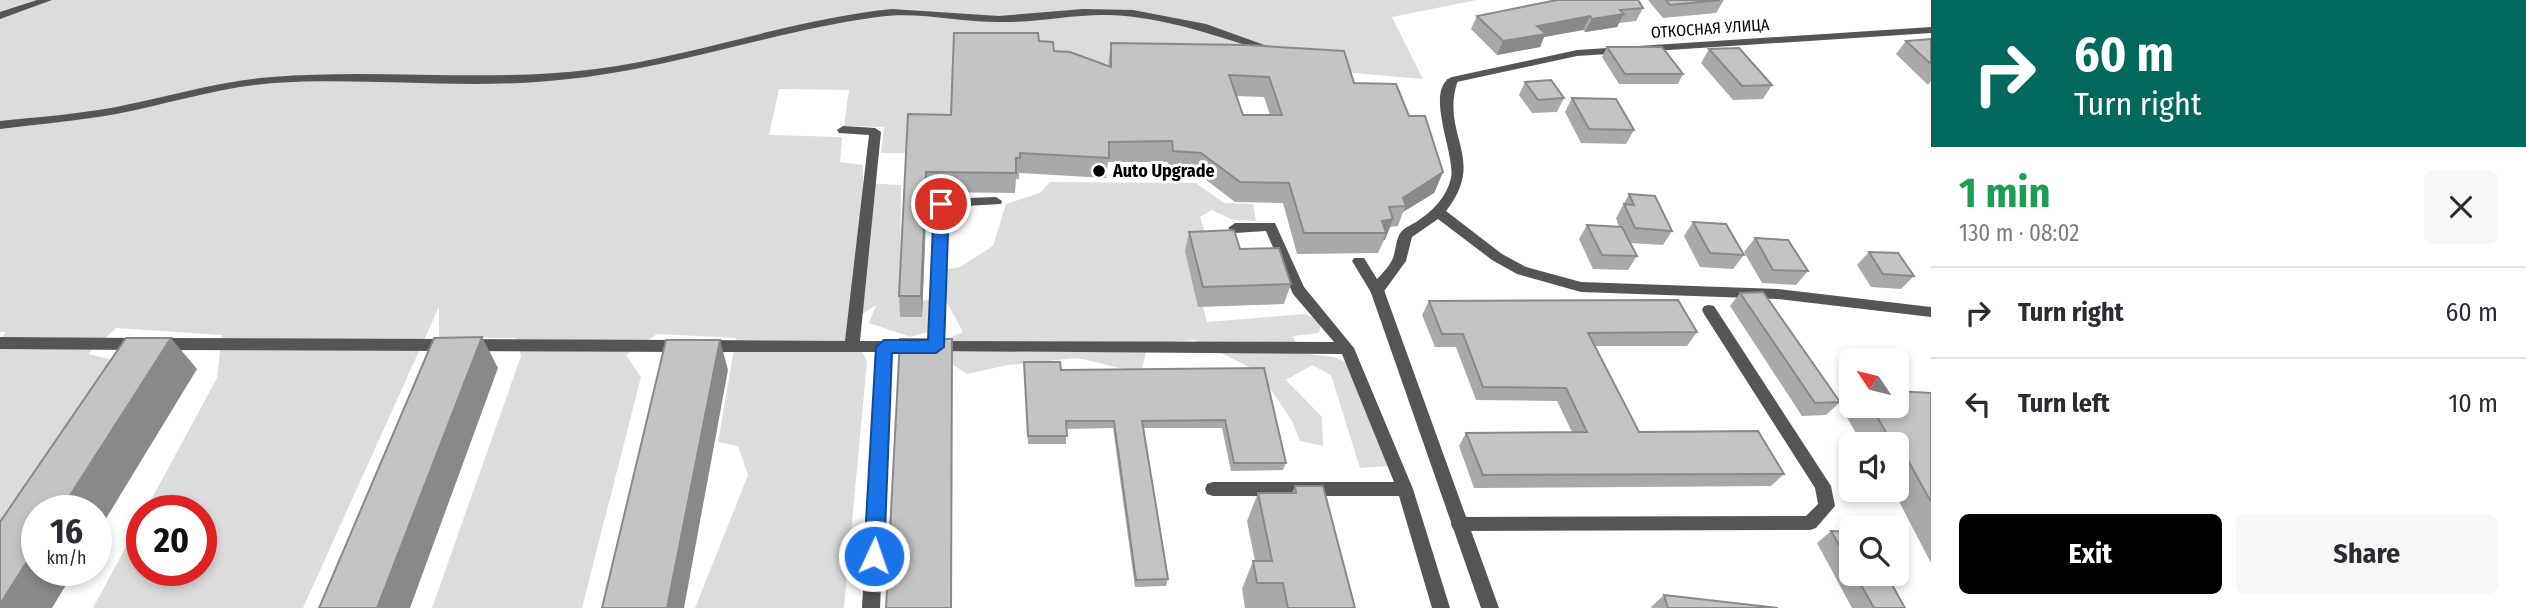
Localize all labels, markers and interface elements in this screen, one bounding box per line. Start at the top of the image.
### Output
street label: ОТКОСНАЯ УЛИЦА [1650,15,1770,42]
text: 60 m [2074,25,2174,84]
icon: right [1959,28,2050,119]
text: Turn right [2074,85,2201,123]
place label: Auto Upgrade [1112,160,1215,182]
marker: Auto Upgrade [1091,163,1107,179]
text: 1 min [1959,168,2050,218]
button: close [2424,170,2498,244]
pin [911,174,971,234]
icon: arrive [922,185,960,223]
text: 130 m · 08:02 [1959,219,2079,247]
icon: right [1959,294,1997,332]
text: Turn right [2018,297,2124,328]
text: 60 m [2445,297,2498,328]
north arrow [1839,348,1909,418]
map controls [1839,348,1909,586]
icon: left [1959,385,1997,423]
text: Turn left [2018,388,2110,419]
text: 10 m [2448,388,2498,419]
button: sound [1839,432,1909,502]
speed limit sign: 20 [126,495,217,586]
text: 16 [50,510,83,552]
button: Exit [1959,514,2222,594]
button: Share [2236,514,2498,594]
button: search [1839,516,1909,586]
position arrow [837,519,911,593]
text: km/h [46,547,87,569]

